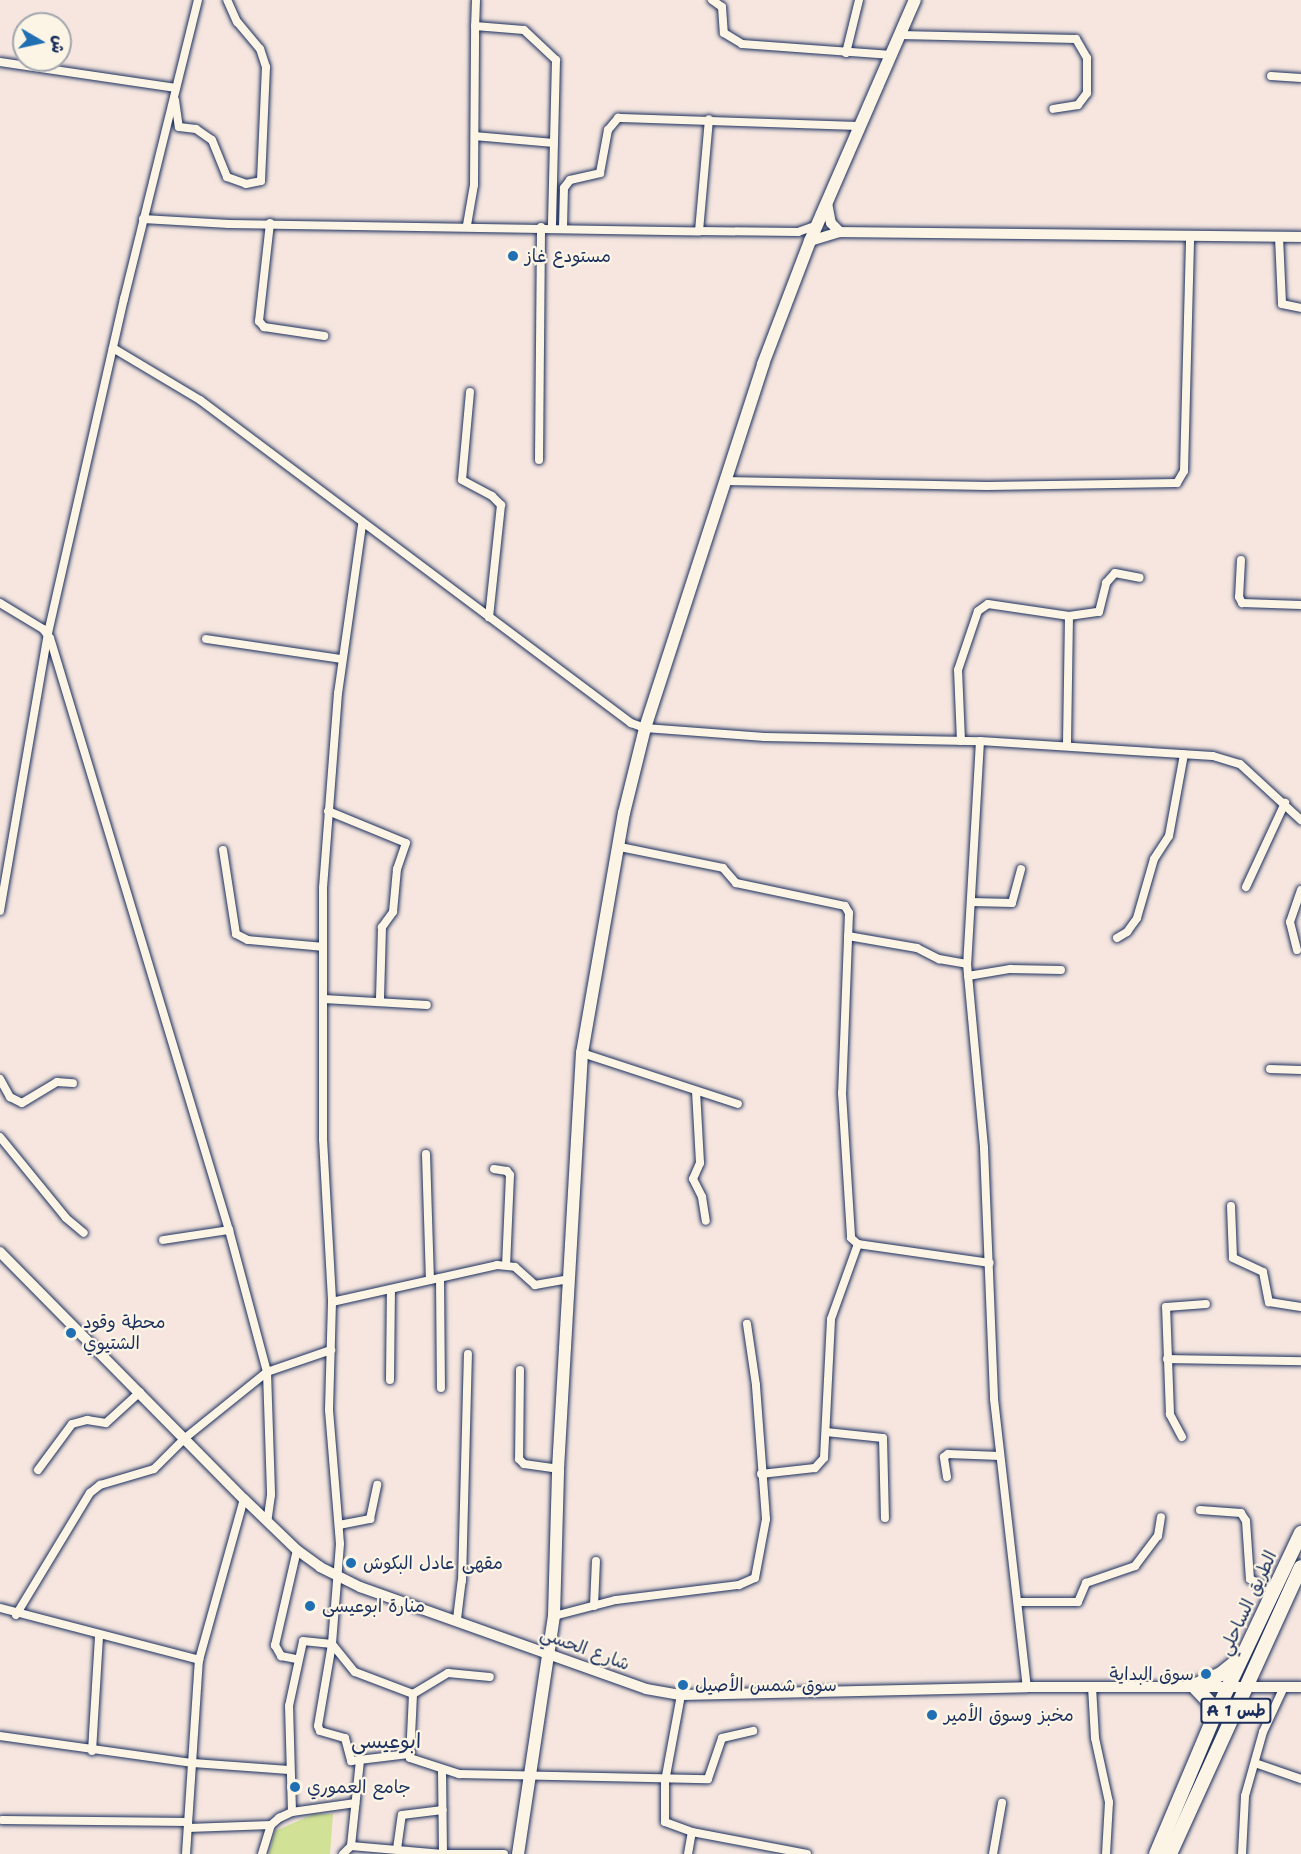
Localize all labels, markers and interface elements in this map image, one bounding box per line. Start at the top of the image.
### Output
north arrow [12,12,72,72]
text: ش [47,34,70,55]
place label: مستودع غاز [525,245,611,267]
marker: مستودع غاز [506,249,520,263]
place label: محطة وقود الشتيوي [83,1312,165,1354]
marker: محطة وقود الشتيوي [64,1326,78,1340]
street label: الطريق الساحلي [1214,1547,1282,1659]
place label: مقهى عادل البكوش [363,1552,503,1574]
marker: مقهى عادل البكوش [344,1556,358,1570]
place label: منارة ابوعيسى [322,1595,425,1617]
marker: منارة ابوعيسى [303,1599,317,1613]
street label: شارع الحسي [537,1623,633,1675]
place label: سوق البداية [1109,1663,1194,1685]
marker: سوق البداية [1199,1667,1213,1681]
place label: سوق شمس الأصيل [695,1674,837,1696]
marker: سوق شمس الأصيل [676,1678,690,1692]
road number: A 1 طس [1200,1698,1272,1724]
place label: مخبز وسوق الأمير [944,1704,1074,1726]
marker: مخبز وسوق الأمير [925,1708,939,1722]
district label: ابوعيسى [351,1728,421,1754]
place label: جامع العموري [307,1776,411,1798]
marker: جامع العموري [288,1780,302,1794]

